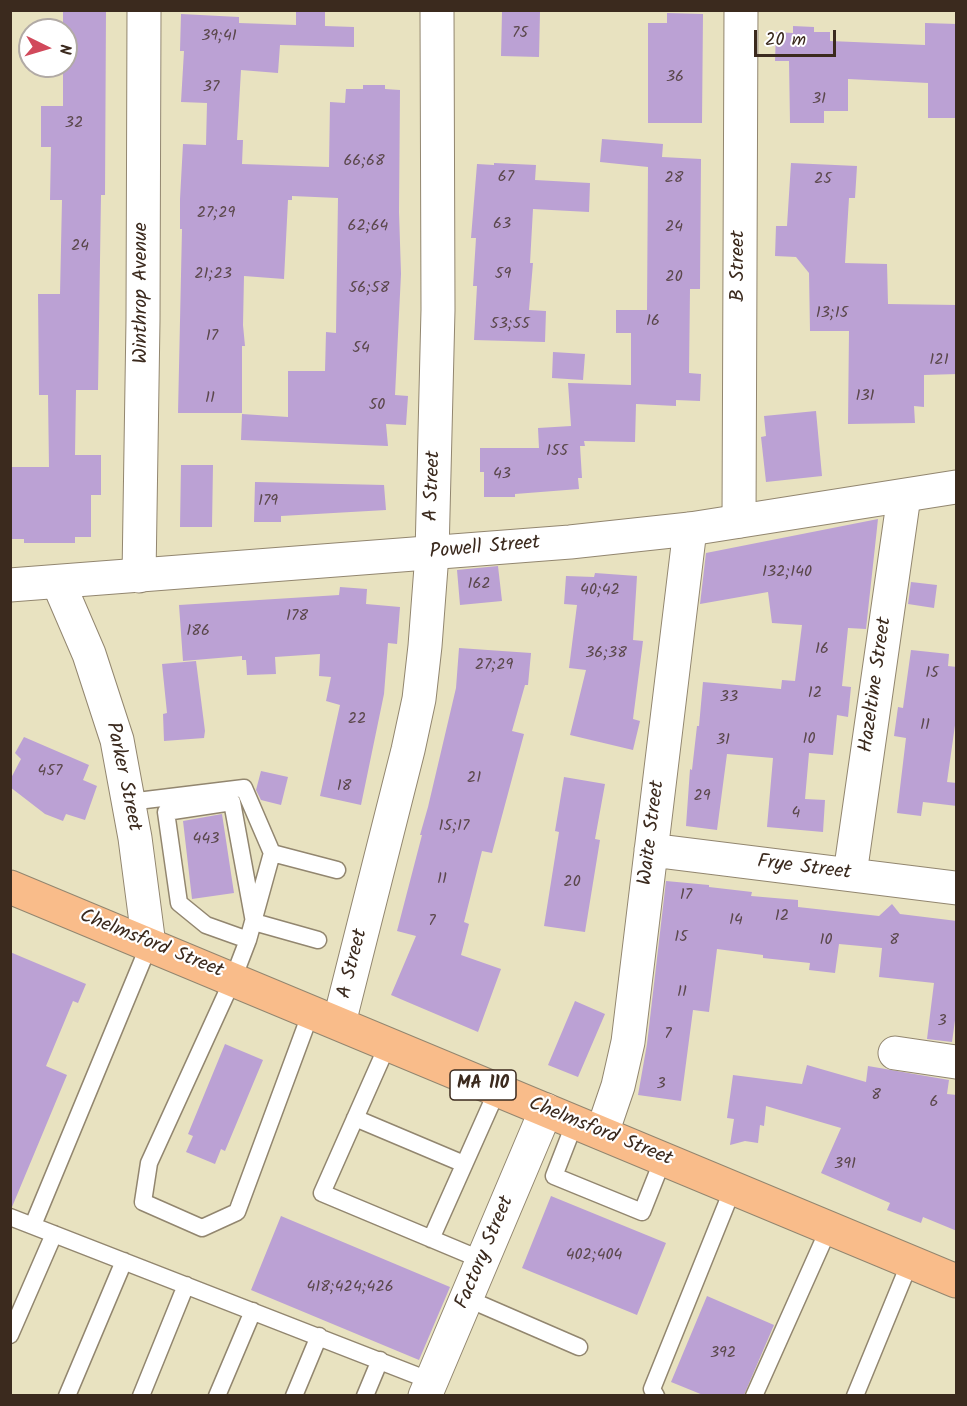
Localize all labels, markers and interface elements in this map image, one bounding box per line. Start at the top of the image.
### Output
north arrow [18,18,78,78]
scale bar [757,18,840,56]
house number: 75 [512,24,528,44]
text: 20 m [765,26,806,55]
house number: 39;41 [201,27,237,47]
text: N [52,43,77,56]
house number: 36 [666,68,684,88]
house number: 37 [203,78,219,98]
house number: 31 [812,90,826,110]
house number: 32 [65,114,83,134]
house number: 66;68 [343,152,385,172]
house number: 67 [498,168,514,188]
house number: 28 [665,169,683,189]
house number: 25 [814,170,832,190]
house number: 27;29 [197,204,235,224]
house number: 63 [493,215,511,235]
house number: 62;64 [348,217,388,237]
house number: 24 [665,218,683,238]
street label: Winthrop Avenue [131,222,155,364]
street label: B Street [728,230,752,302]
house number: 24 [71,237,89,257]
house number: 21;23 [194,265,232,285]
house number: 59 [495,265,511,285]
house number: 20 [665,268,683,288]
house number: 56;58 [349,279,389,299]
house number: 13;15 [816,304,848,324]
house number: 16 [646,312,660,332]
house number: 53;55 [490,315,530,335]
house number: 17 [206,327,218,347]
house number: 54 [352,339,370,359]
house number: 121 [929,351,949,371]
house number: 131 [855,387,875,407]
house number: 11 [205,389,215,409]
house number: 50 [369,396,385,416]
house number: 155 [546,442,568,462]
street label: A Street [421,450,447,522]
house number: 43 [493,465,511,485]
house number: 179 [258,492,278,512]
street label: Powell Street [429,532,541,566]
house number: 132;140 [762,563,812,583]
house number: 162 [467,575,491,595]
house number: 40;42 [580,581,620,601]
house number: 178 [286,607,308,627]
street label: Hazeltine Street [856,616,898,754]
house number: 186 [186,622,210,642]
house number: 16 [815,640,829,660]
house number: 36;38 [585,644,627,664]
house number: 27;29 [475,656,513,676]
house number: 15 [925,664,939,684]
house number: 12 [808,684,822,704]
house number: 33 [720,688,738,708]
house number: 22 [348,710,366,730]
house number: 11 [920,716,930,736]
street label: Parker Street [99,720,145,834]
house number: 10 [802,730,816,750]
house number: 31 [716,731,730,751]
house number: 457 [38,762,62,782]
house number: 21 [467,769,481,789]
house number: 18 [337,777,351,797]
street label: Waite Street [635,779,671,887]
house number: 29 [693,787,711,807]
house number: 4 [792,804,800,824]
house number: 15;17 [439,817,469,837]
house number: 443 [193,830,219,850]
street label: Frye Street [756,851,852,887]
house number: 11 [437,870,447,890]
house number: 20 [563,873,581,893]
house number: 17 [680,886,692,906]
street label: Chelmsford Street [76,905,226,985]
house number: 12 [775,907,789,927]
house number: 14 [729,911,743,931]
house number: 7 [428,912,436,932]
street label: A Street [334,927,374,1001]
house number: 15 [674,928,688,948]
house number: 10 [819,931,833,951]
house number: 8 [889,931,899,951]
house number: 11 [677,983,687,1003]
house number: 3 [937,1012,947,1032]
house number: 7 [664,1025,672,1045]
road number: MA 110 [450,1070,516,1100]
house number: 3 [656,1075,666,1095]
house number: 8 [871,1086,881,1106]
street label: Chelmsford Street [525,1093,675,1173]
house number: 6 [930,1093,938,1113]
house number: 391 [834,1155,856,1175]
street label: Factory Street [451,1193,521,1313]
house number: 402;404 [566,1246,622,1266]
house number: 418;424;426 [306,1278,394,1298]
house number: 392 [710,1344,736,1364]

